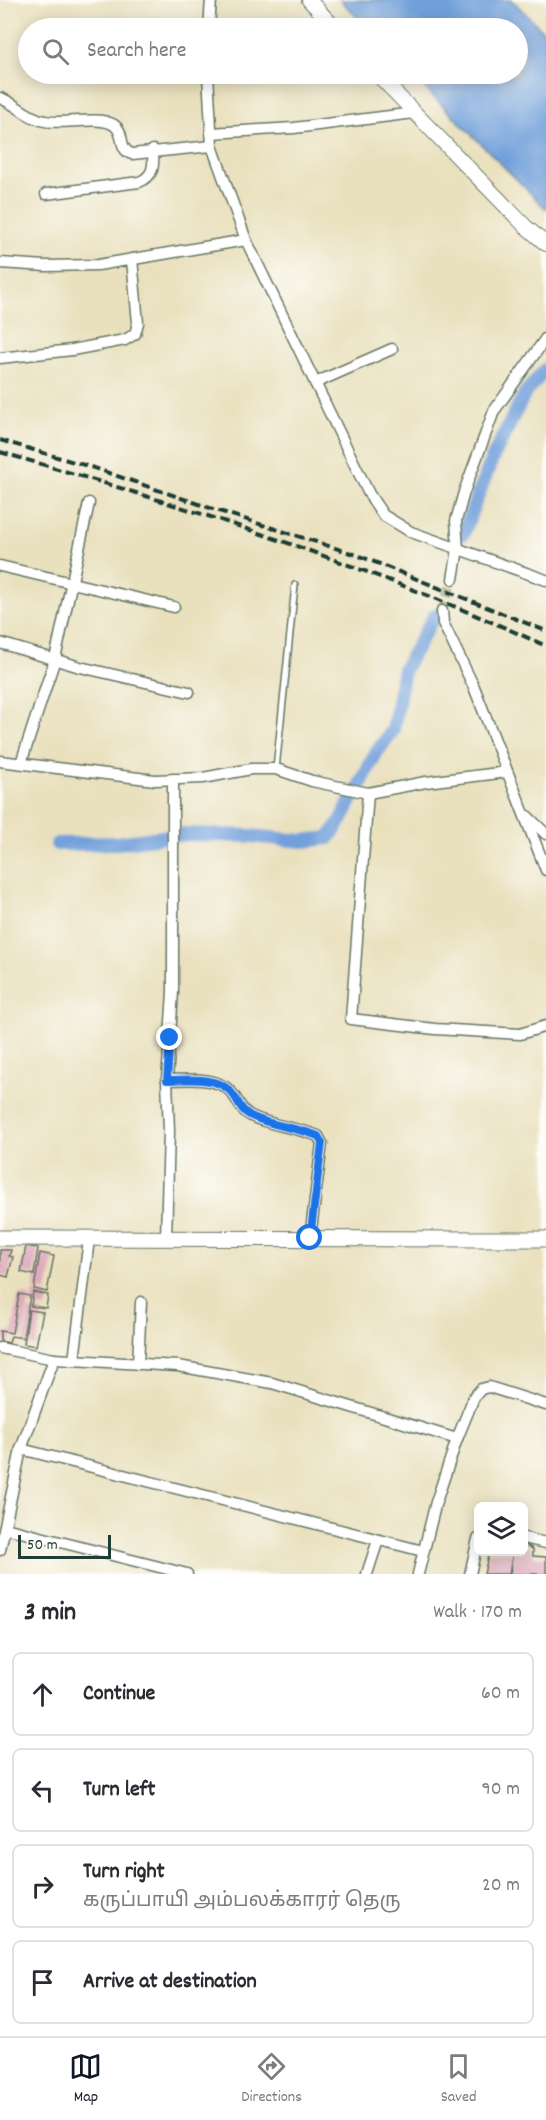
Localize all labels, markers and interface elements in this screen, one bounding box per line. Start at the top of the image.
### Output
search box [18,18,528,84]
icon: search [39,35,72,68]
text: Search here [87,36,186,67]
route end [156,1024,182,1050]
route start [296,1224,322,1250]
map controls [474,1502,528,1556]
button: layers [474,1502,528,1556]
scale bar [18,1532,111,1560]
text: 50 m [27,1534,58,1557]
text: 3 min [24,1595,76,1632]
text: Walk · 170 m [433,1599,522,1627]
icon: ahead [26,1678,59,1711]
text: Continue [83,1679,155,1710]
text: 60 m [481,1680,520,1708]
icon: left [26,1774,59,1807]
text: Turn left [83,1775,155,1806]
text: 90 m [482,1776,520,1804]
text: Turn right [83,1857,165,1888]
icon: right [26,1870,59,1903]
text: 20 m [482,1872,520,1900]
text: கருப்பாயி அம்பலக்காரர் தெரு [83,1888,400,1916]
icon: arrive [26,1966,59,1999]
text: Arrive at destination [83,1967,257,1998]
tab: Map [69,2050,102,2109]
tab: Directions [241,2050,302,2109]
tab: Saved [441,2050,477,2109]

